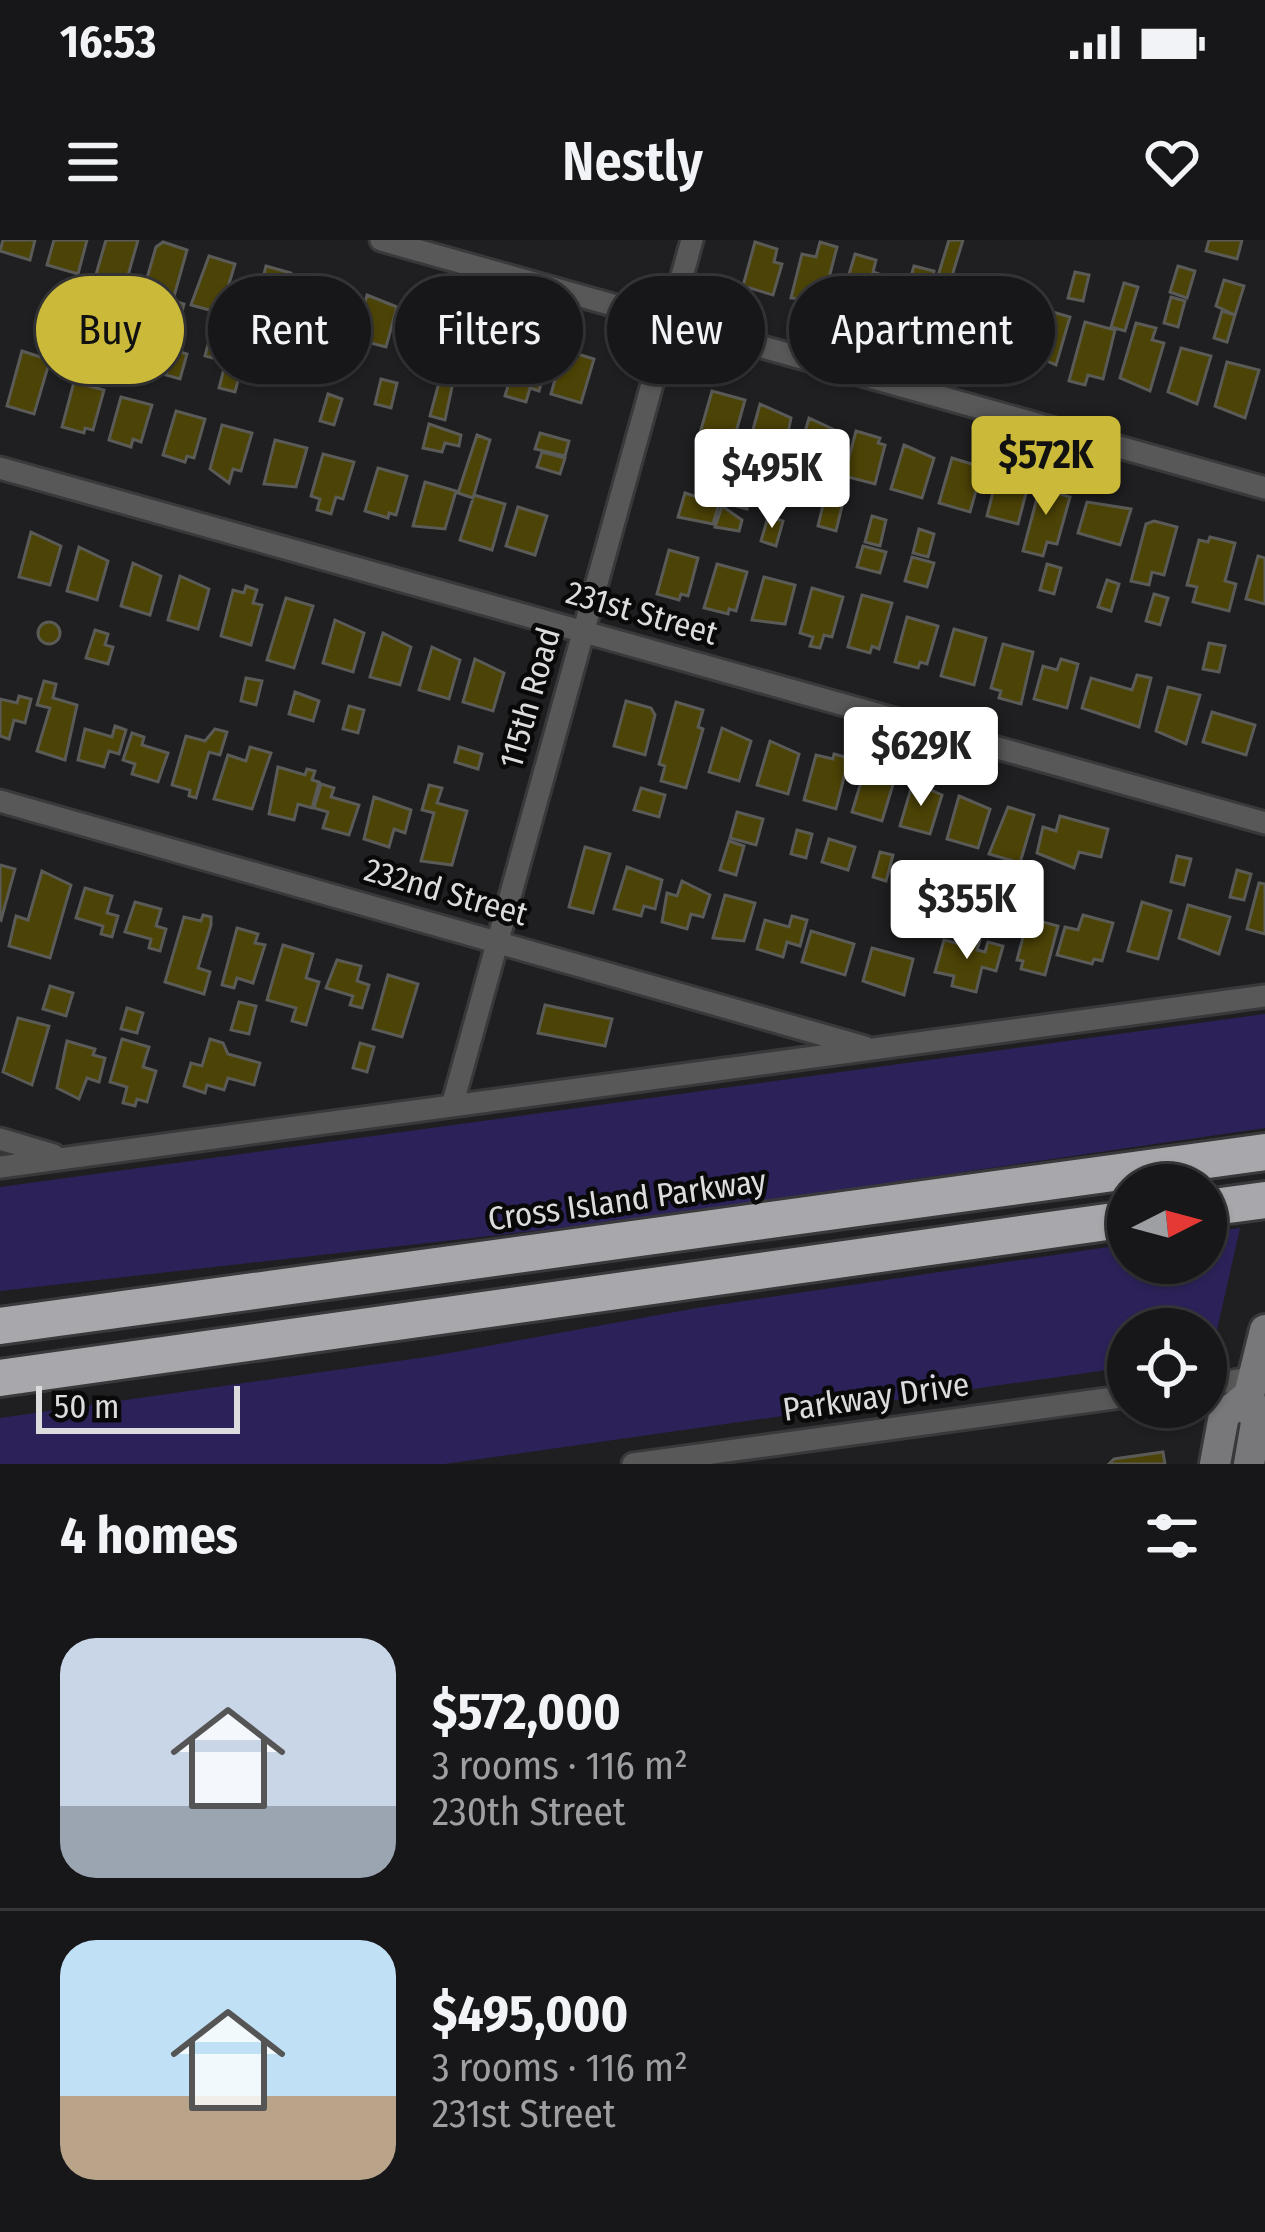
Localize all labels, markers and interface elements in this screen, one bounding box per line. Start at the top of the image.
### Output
text: 16:53 [60,15,156,69]
icon: menu [60,129,126,195]
icon: heart [1139,129,1205,195]
text: Nestly [562,130,703,194]
chip: Buy [36,276,184,384]
chip: Rent [208,276,371,384]
chip: Filters [395,276,583,384]
chip: New [607,276,765,384]
chip: Apartment [789,276,1055,384]
pin: $572K [962,416,1130,518]
pin: $495K [688,429,856,531]
text: $572K [999,432,1093,478]
text: $495K [722,445,822,491]
street label: 231st Street [562,572,722,654]
street label: 115th Road [491,623,569,773]
pin: $629K [837,707,1005,809]
text: $629K [871,723,971,769]
street label: 232nd Street [360,850,532,934]
pin: $355K [883,860,1051,962]
text: $355K [918,876,1016,922]
street label: Cross Island Parkway [485,1161,769,1239]
north arrow [1107,1164,1227,1284]
map controls [1107,1164,1227,1428]
button: locate [1107,1308,1227,1428]
street label: Parkway Drive [780,1364,972,1430]
scale bar [36,1380,240,1433]
text: 50 m [54,1387,119,1427]
icon: filters [1139,1503,1205,1569]
text: 4 homes [60,1505,238,1567]
text: $572,000 [432,1681,621,1743]
icon: home [156,1686,300,1830]
text: 3 rooms · 116 m² [432,1743,688,1789]
text: 230th Street [432,1789,625,1835]
text: $495,000 [432,1983,628,2045]
icon: home [156,1988,300,2132]
text: 3 rooms · 116 m² [432,2045,688,2091]
text: 231st Street [432,2091,615,2137]

